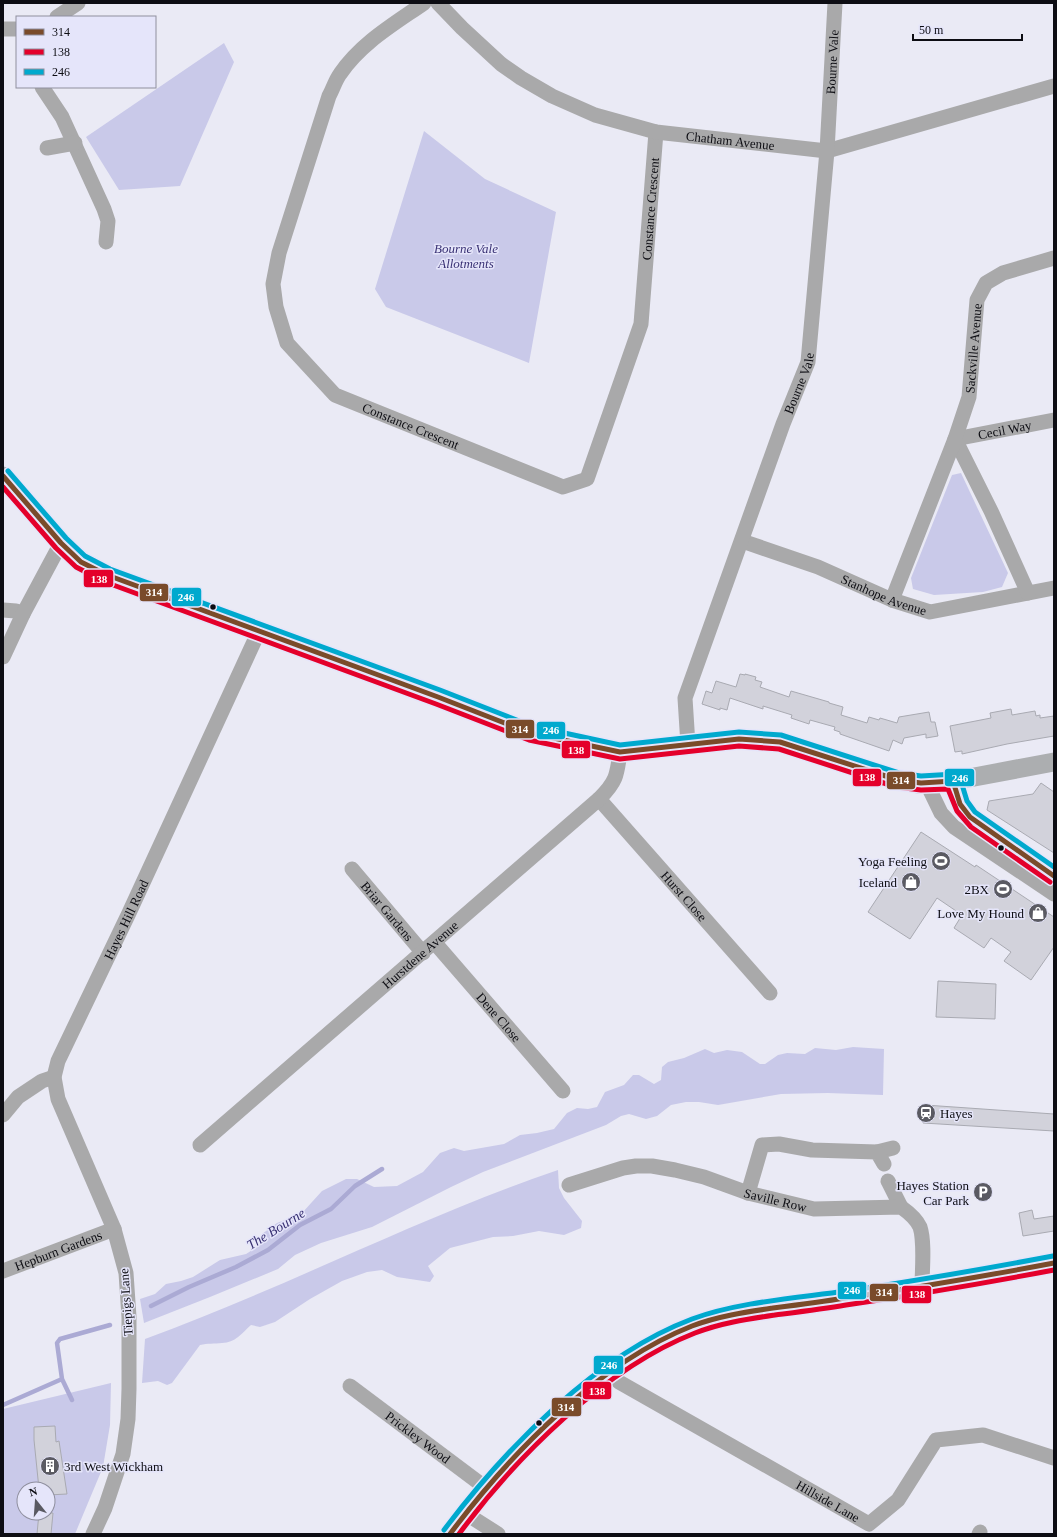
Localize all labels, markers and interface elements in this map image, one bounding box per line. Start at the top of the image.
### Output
legend [16,16,156,88]
scale bar [913,16,1022,42]
text: 50 m [919,23,944,37]
text: 314 [52,25,70,39]
street label: Bourne Vale [823,29,841,95]
text: 138 [52,45,70,59]
text: 246 [52,65,70,79]
street label: Chatham Avenue [685,128,776,153]
street label: Constance Crescent [639,157,662,261]
park label: Bourne Vale Allotments [434,241,498,271]
street label: Sackville Avenue [962,302,984,394]
street label: Bourne Vale [780,352,816,416]
street label: Constance Crescent [360,399,462,452]
street label: Cecil Way [977,417,1033,442]
line badge: 138 [83,569,114,588]
street label: Stanhope Avenue [839,571,929,618]
text: 138 [91,573,108,585]
line badge: 314 [139,583,169,602]
text: 314 [146,586,163,598]
line badge: 246 [171,587,202,607]
text: 246 [178,591,195,603]
unlabelled marker [208,602,218,612]
line badge: 314 [505,719,535,739]
line badge: 246 [536,721,566,740]
text: 314 [512,723,529,735]
text: 246 [543,724,560,736]
line badge: 138 [561,740,591,759]
text: 138 [568,744,585,756]
line badge: 138 [852,768,882,787]
line badge: 246 [944,768,975,787]
text: 138 [859,771,876,783]
line badge: 314 [886,771,916,790]
text: 246 [952,772,969,784]
text: 314 [893,774,910,786]
unlabelled marker [996,843,1006,853]
sports icon: Yoga Feeling [930,850,952,872]
place label: Yoga Feeling [858,854,927,869]
street label: Hurst Close [658,868,711,924]
shop icon: Iceland [900,871,922,893]
place label: Iceland [859,875,897,890]
street label: Hayes Hill Road [100,877,151,962]
street label: Briar Gardens [358,878,417,944]
sports icon: 2BX [992,878,1014,900]
place label: 2BX [964,882,990,897]
shop icon: Love My Hound [1027,902,1049,924]
place label: Love My Hound [937,906,1024,921]
street label: Hurstdene Avenue [379,917,461,991]
street label: Dene Close [474,989,525,1045]
station icon: Hayes [915,1102,937,1124]
place label: Hayes [940,1106,973,1121]
place label: Hayes Station Car Park [896,1178,969,1208]
parking icon: Hayes Station Car Park [972,1181,994,1203]
street label: Saville Row [742,1185,809,1215]
water label: The Bourne [244,1205,308,1253]
street label: Hepburn Gardens [12,1227,104,1273]
street label: Tiepigs Lane [116,1267,136,1336]
line badge: 246 [837,1281,867,1300]
line badge: 314 [869,1283,899,1302]
text: 246 [844,1284,861,1296]
line badge: 138 [901,1285,932,1304]
text: 314 [876,1286,893,1298]
text: 138 [909,1288,926,1300]
line badge: 246 [593,1355,624,1375]
text: 246 [601,1359,618,1371]
line badge: 138 [582,1381,612,1400]
text: 138 [589,1385,606,1397]
line badge: 314 [551,1397,582,1417]
text: 314 [558,1401,575,1413]
street label: Prickley Wood [383,1408,454,1466]
unlabelled marker [534,1418,544,1428]
building icon: 3rd West Wickham [39,1455,61,1477]
place label: 3rd West Wickham [64,1459,163,1474]
street label: Hillside Lane [794,1477,863,1525]
north arrow [16,1481,56,1521]
text: N [28,1485,39,1498]

